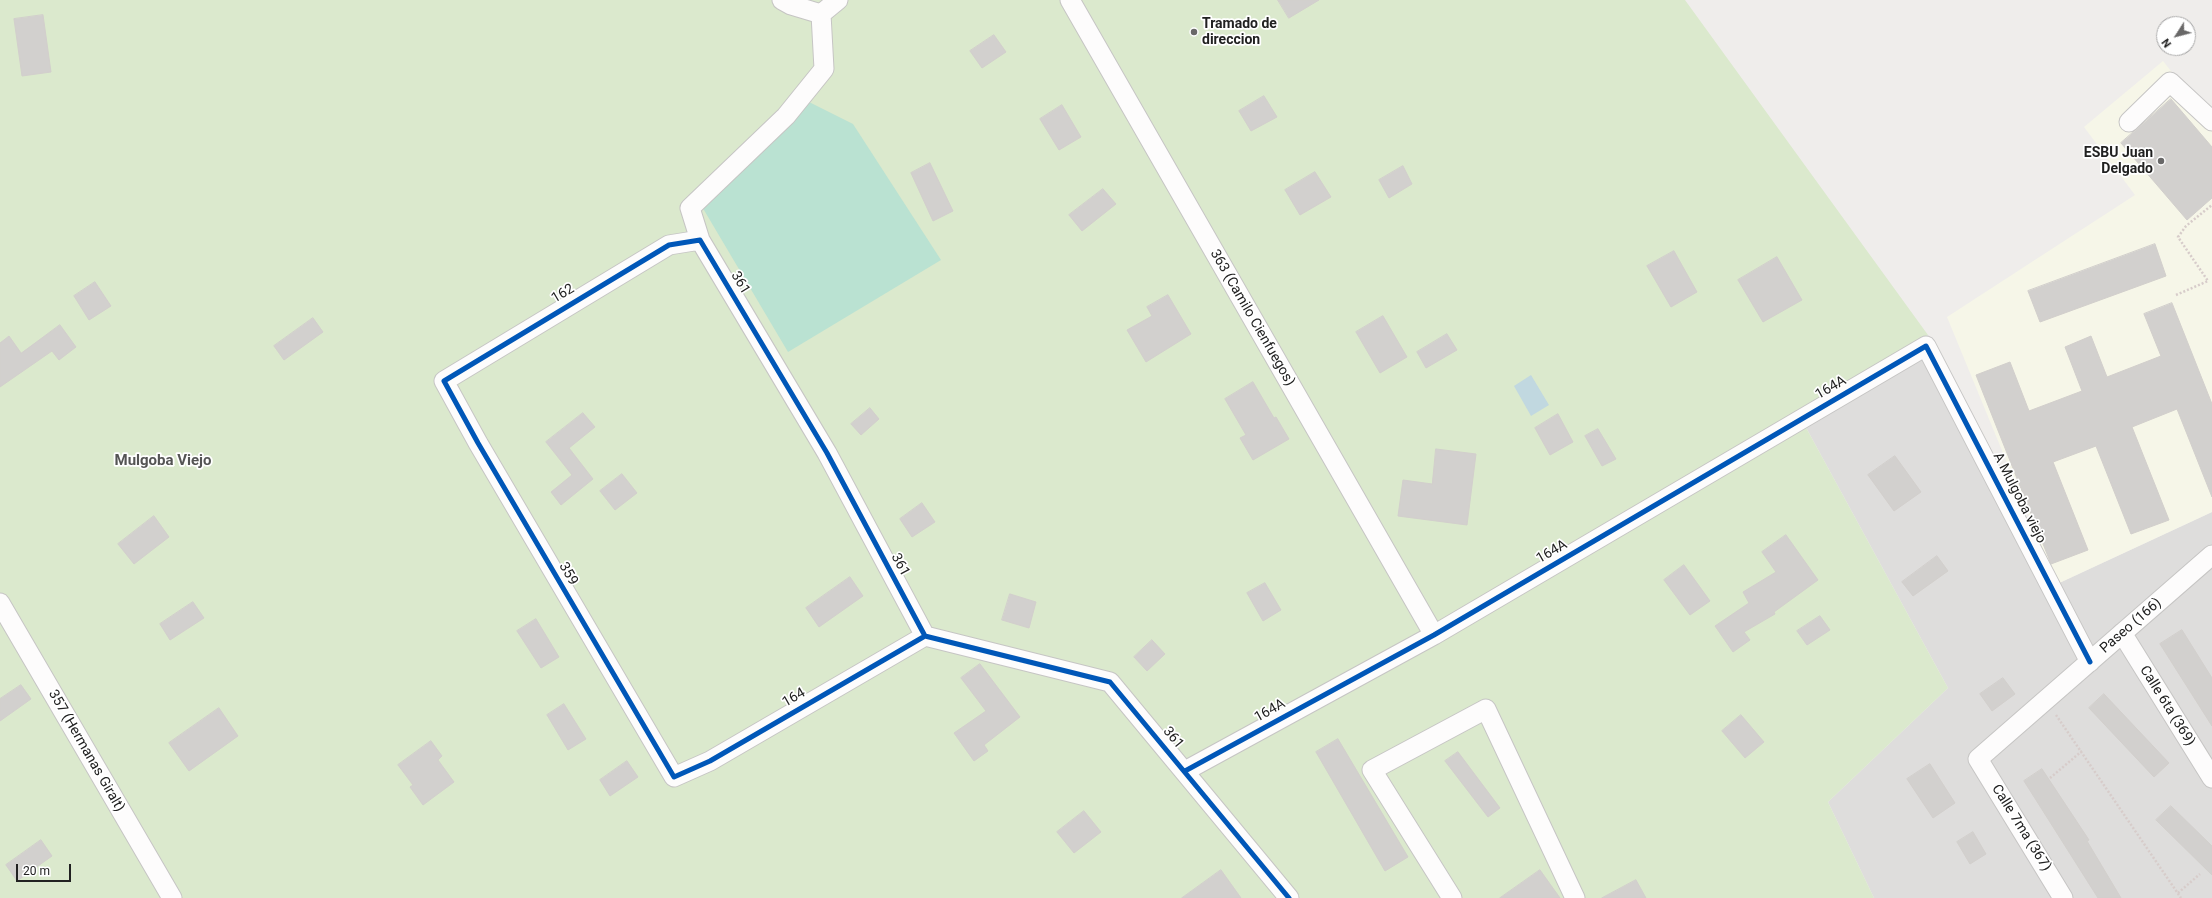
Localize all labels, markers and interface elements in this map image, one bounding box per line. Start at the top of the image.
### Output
place label: Tramado de direccion [1202,16,1277,48]
north arrow [2156,16,2196,56]
marker: Tramado de direccion [1189,27,1199,37]
text: N [2159,36,2174,50]
place label: ESBU Juan Delgado [2084,145,2153,178]
marker: ESBU Juan Delgado [2156,156,2166,166]
street label: 363 (Camilo Cienfuegos) [1206,247,1298,389]
street label: 361 [727,269,753,297]
street label: 162 [549,281,577,307]
street label: 164A [1813,373,1849,403]
street label: A Mulgoba viejo [1989,450,2049,546]
district label: Mulgoba Viejo [115,452,211,470]
street label: 164A [1534,537,1570,567]
street label: 361 [887,551,913,579]
street label: 359 [555,560,581,588]
street label: Paseo (166) [2097,595,2165,657]
street label: Calle 6ta (369) [2136,663,2198,749]
street label: 164 [780,685,808,711]
street label: 357 (Hermanas Giralt) [44,687,128,815]
street label: 164A [1252,696,1288,726]
street label: 361 [1159,724,1187,752]
street label: Calle 7ma (367) [1988,782,2054,874]
scale bar [18,856,73,882]
text: 20 m [23,864,50,878]

